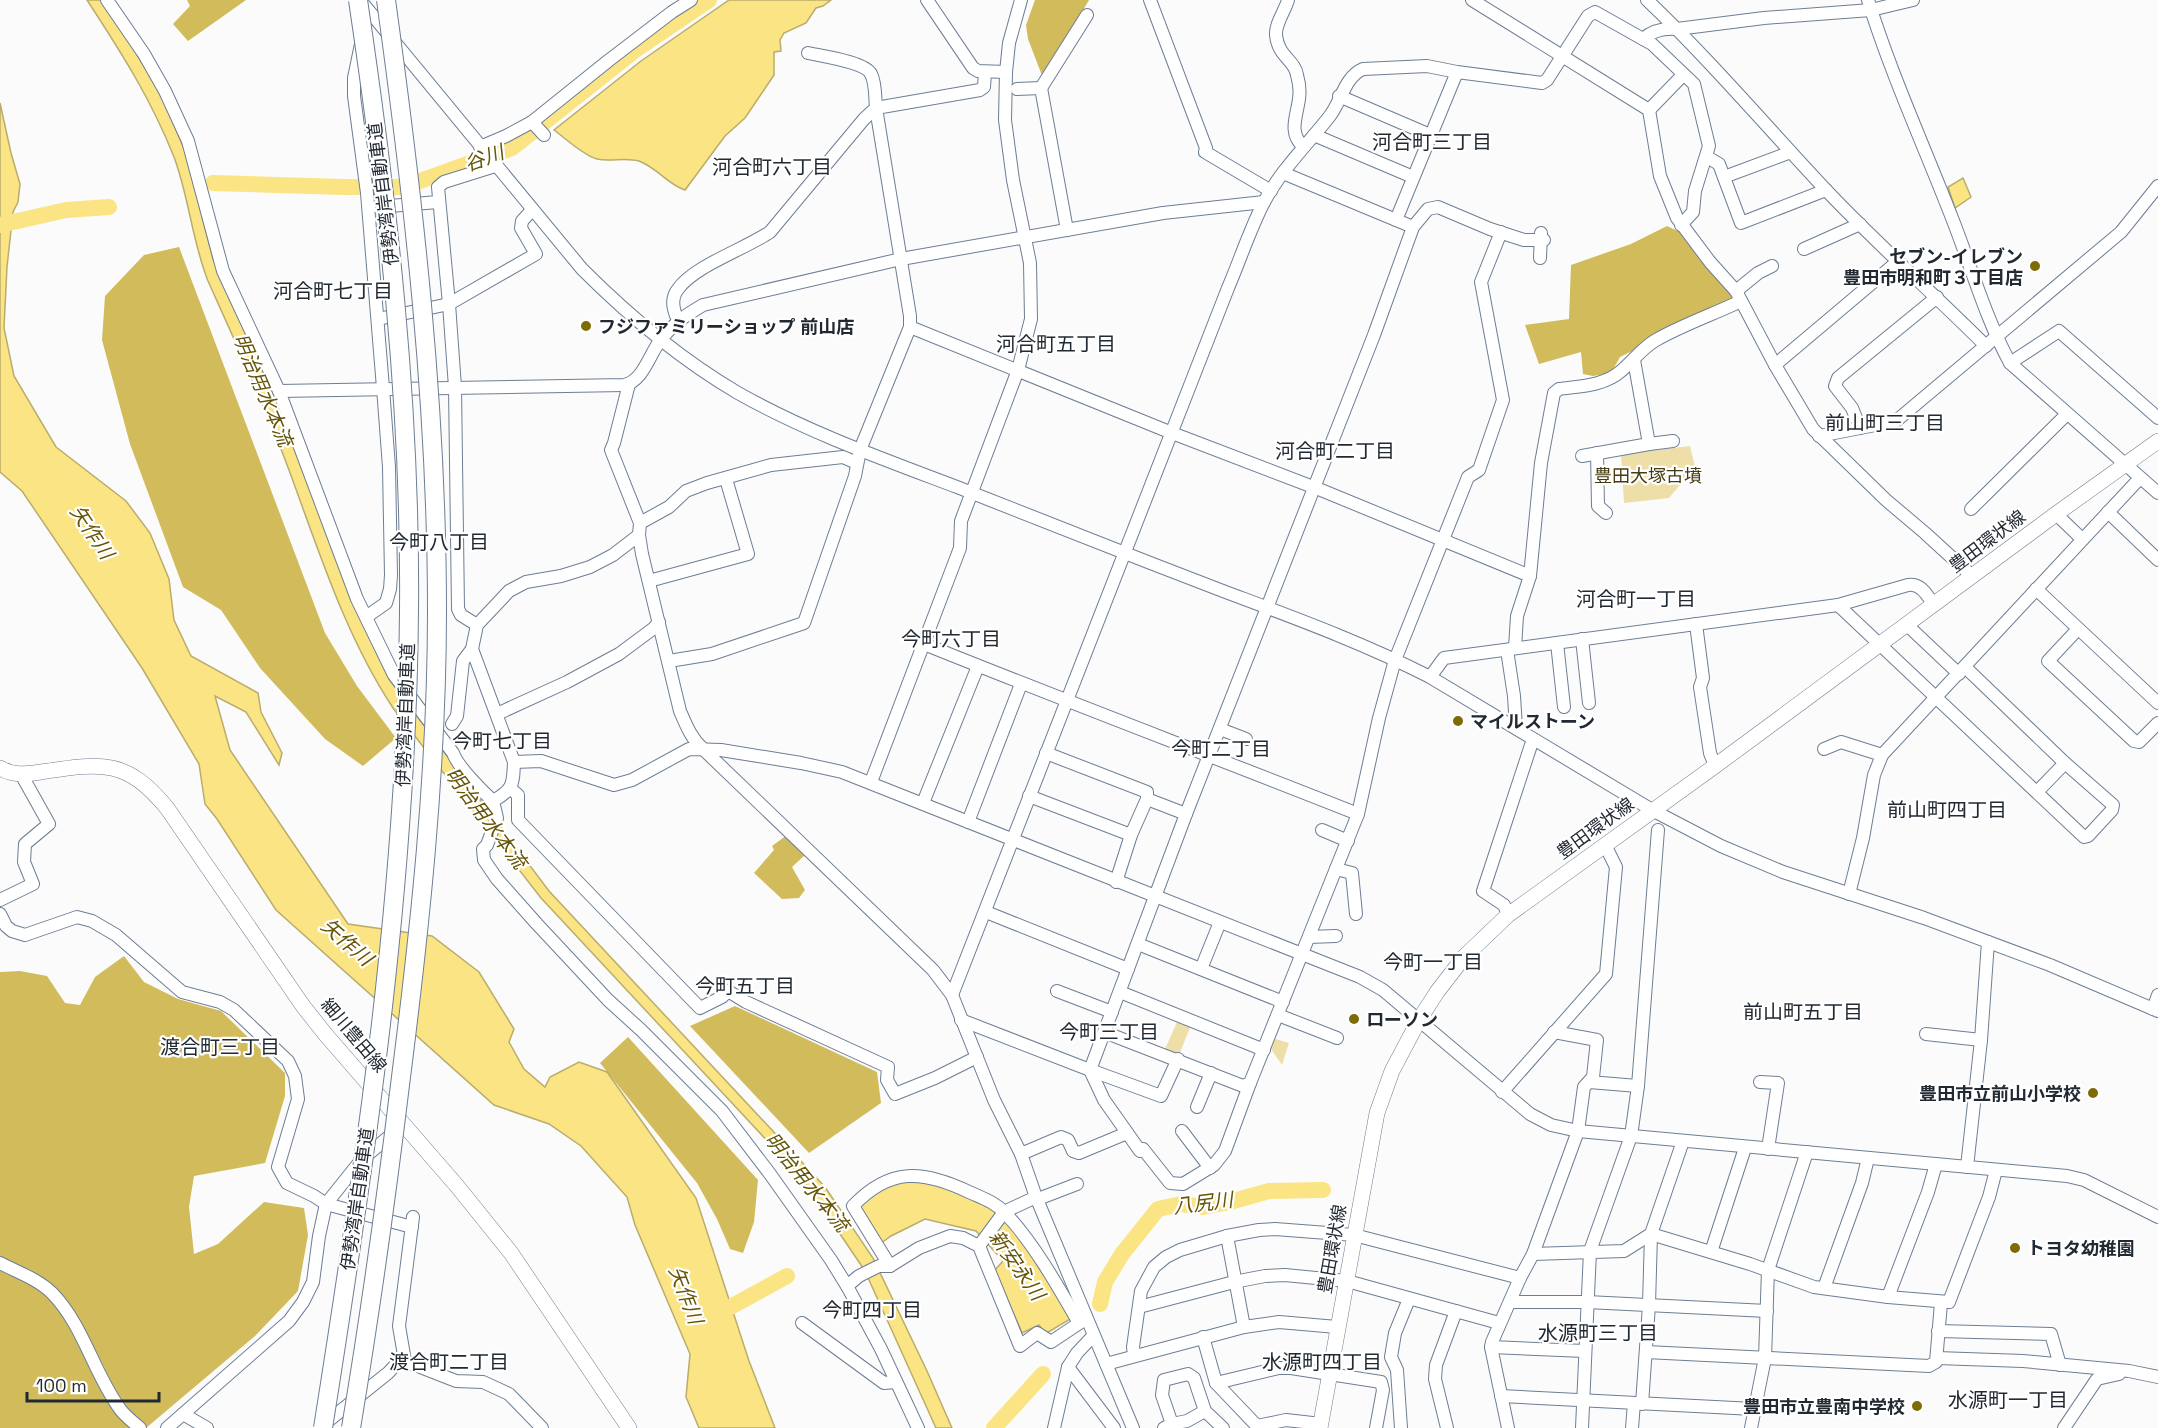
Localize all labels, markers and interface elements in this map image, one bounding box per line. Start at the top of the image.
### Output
street label: 伊勢湾岸自動車道 [363,121,403,267]
district label: 河合町三丁目 [1372,129,1492,155]
water label: 谷川 [461,138,509,177]
district label: 河合町六丁目 [712,154,832,180]
place label: セブン-イレブン 豊田市明和町３丁目店 [1843,245,2023,289]
marker: セブン-イレブン 豊田市明和町３丁目店 [2028,259,2042,273]
district label: 河合町七丁目 [273,278,393,304]
place label: フジファミリーショップ 前山店 [598,315,854,338]
marker: フジファミリーショップ 前山店 [579,319,593,333]
water label: 明治用水本流 [228,330,300,453]
district label: 河合町五丁目 [996,331,1116,357]
district label: 前山町三丁目 [1825,410,1945,436]
district label: 河合町二丁目 [1275,438,1395,464]
park label: 豊田大塚古墳 [1594,464,1702,487]
water label: 矢作川 [64,500,121,566]
street label: 豊田環状線 [1944,505,2030,577]
district label: 今町八丁目 [389,529,489,555]
district label: 河合町一丁目 [1576,586,1696,612]
district label: 今町六丁目 [901,626,1001,652]
street label: 伊勢湾岸自動車道 [391,643,419,787]
place label: マイルストーン [1470,710,1595,733]
marker: マイルストーン [1451,714,1465,728]
district label: 今町七丁目 [452,728,552,754]
district label: 今町二丁目 [1171,736,1271,762]
water label: 明治用水本流 [440,762,534,876]
street label: 豊田環状線 [1552,792,1638,864]
district label: 前山町四丁目 [1887,797,2007,823]
water label: 矢作川 [316,913,380,973]
district label: 今町一丁目 [1383,949,1483,975]
district label: 今町五丁目 [695,973,795,999]
street label: 細川豊田線 [316,993,392,1077]
district label: 前山町五丁目 [1743,999,1863,1025]
place label: ローソン [1366,1008,1438,1031]
marker: ローソン [1347,1012,1361,1026]
district label: 今町三丁目 [1059,1019,1159,1045]
district label: 渡合町三丁目 [160,1034,280,1060]
place label: 豊田市立前山小学校 [1919,1082,2081,1105]
marker: 豊田市立前山小学校 [2086,1086,2100,1100]
street label: 伊勢湾岸自動車道 [336,1126,378,1272]
water label: 明治用水本流 [759,1127,857,1239]
water label: 八尻川 [1172,1186,1236,1220]
street label: 豊田環状線 [1313,1203,1351,1295]
water label: 新安永川 [983,1225,1052,1307]
place label: トヨタ幼稚園 [2027,1237,2135,1260]
marker: トヨタ幼稚園 [2008,1241,2022,1255]
water label: 矢作川 [663,1262,710,1330]
district label: 今町四丁目 [822,1297,922,1323]
district label: 水源町三丁目 [1538,1320,1658,1346]
district label: 渡合町二丁目 [389,1349,509,1375]
district label: 水源町四丁目 [1262,1349,1382,1375]
scale bar [27,1365,159,1403]
text: 100 m [36,1374,87,1397]
district label: 水源町一丁目 [1948,1387,2068,1413]
place label: 豊田市立豊南中学校 [1743,1395,1905,1418]
marker: 豊田市立豊南中学校 [1910,1399,1924,1413]

